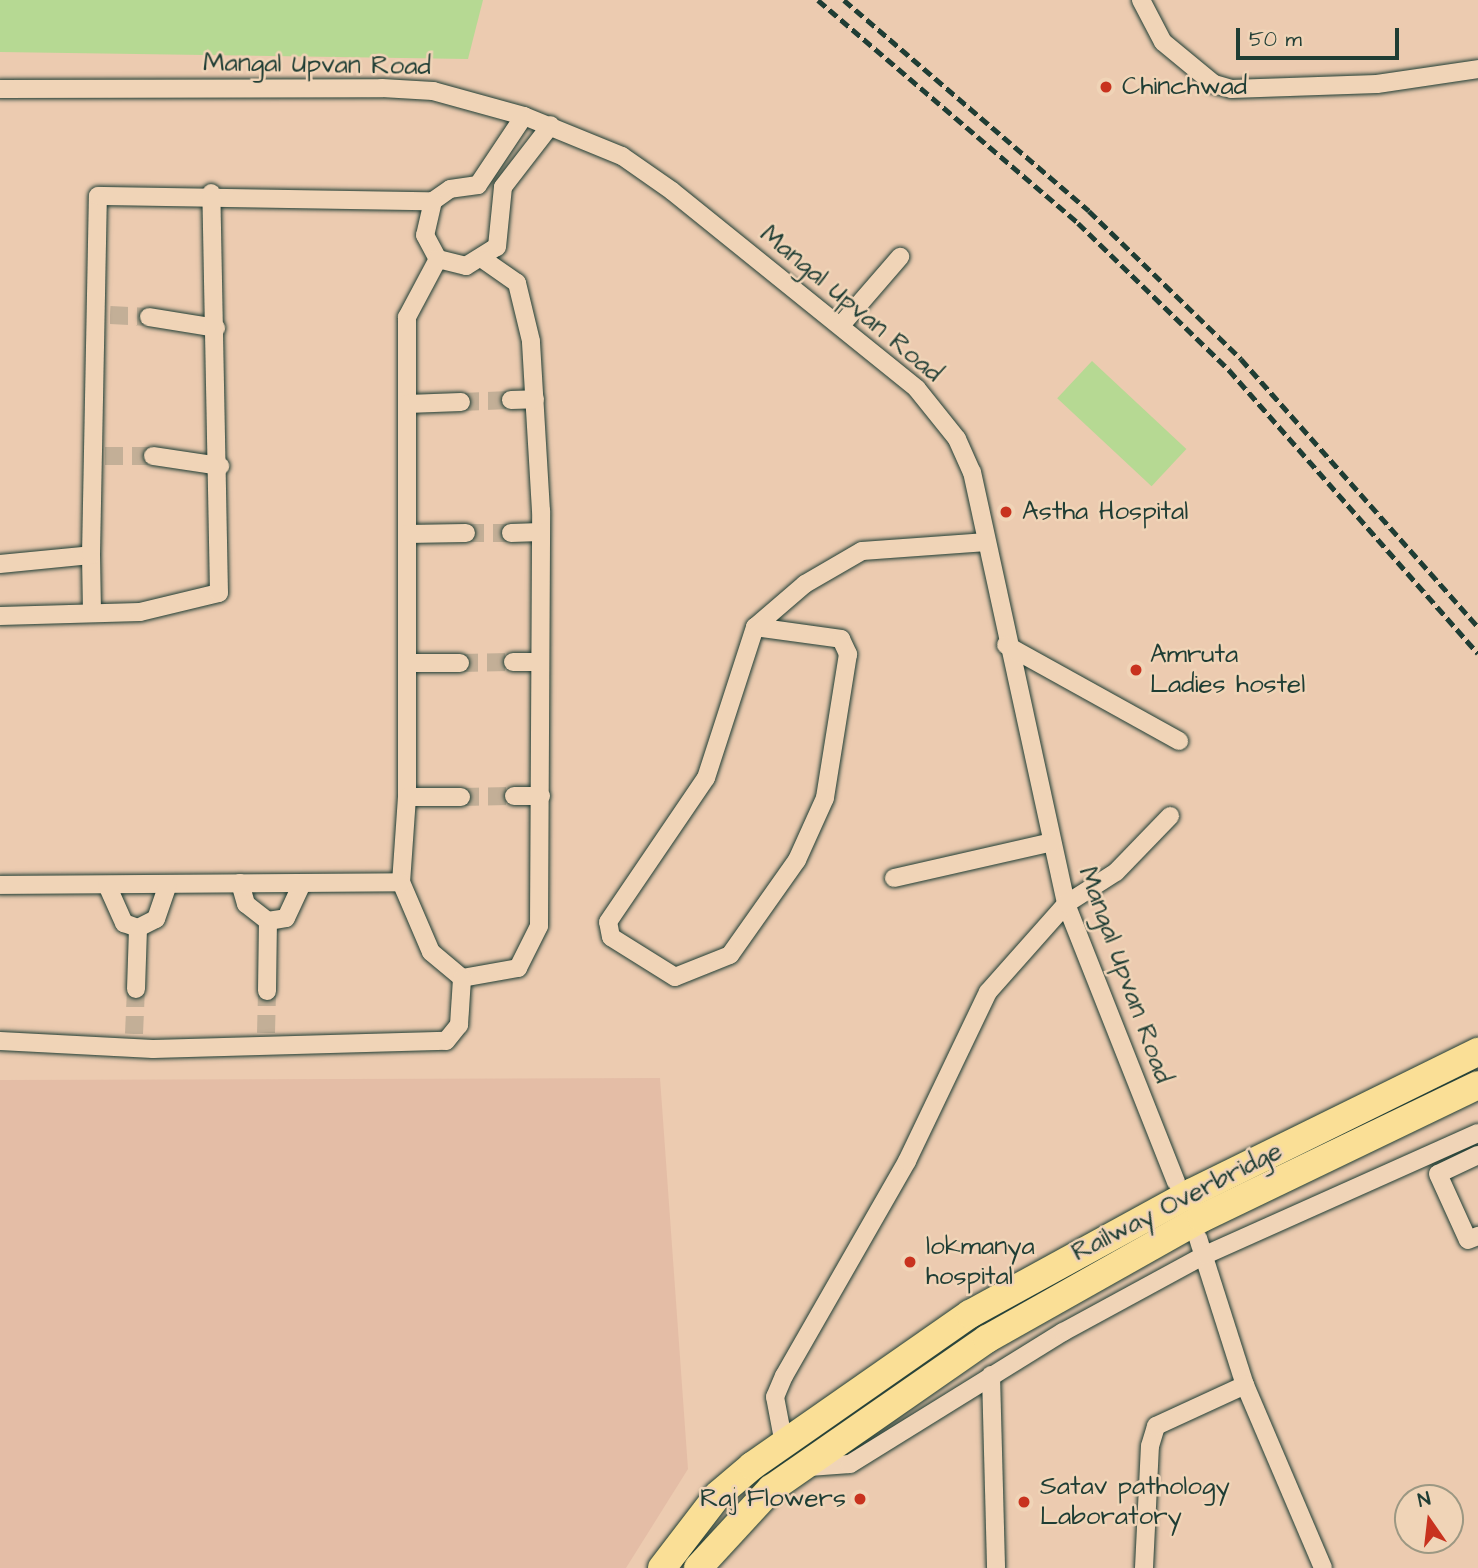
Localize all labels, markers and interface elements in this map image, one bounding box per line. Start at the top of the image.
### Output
scale bar [1240,14,1403,58]
text: 50 m [1249,25,1302,54]
street label: Mangal Upvan Road [203,47,431,83]
place label: Chinchwad [1122,71,1247,103]
marker: Chinchwad [1096,77,1116,97]
street label: Mangal Upvan Road [754,219,948,389]
place label: Astha Hospital [1022,496,1188,528]
marker: Astha Hospital [996,502,1016,522]
place label: Amruta Ladies hostel [1150,639,1305,700]
marker: Amruta Ladies hostel [1128,662,1144,678]
street label: Mangal Upvan Road [1071,863,1179,1087]
street label: Railway Overbridge [1067,1136,1287,1268]
place label: lokmanya hospital [926,1231,1035,1292]
marker: lokmanya hospital [900,1252,920,1272]
place label: Satav pathology Laboratory [1040,1471,1230,1532]
place label: Raj Flowers [700,1483,846,1515]
north arrow [1394,1484,1464,1554]
text: N [1415,1486,1433,1515]
marker: Raj Flowers [852,1491,868,1507]
marker: Satav pathology Laboratory [1014,1492,1034,1512]

